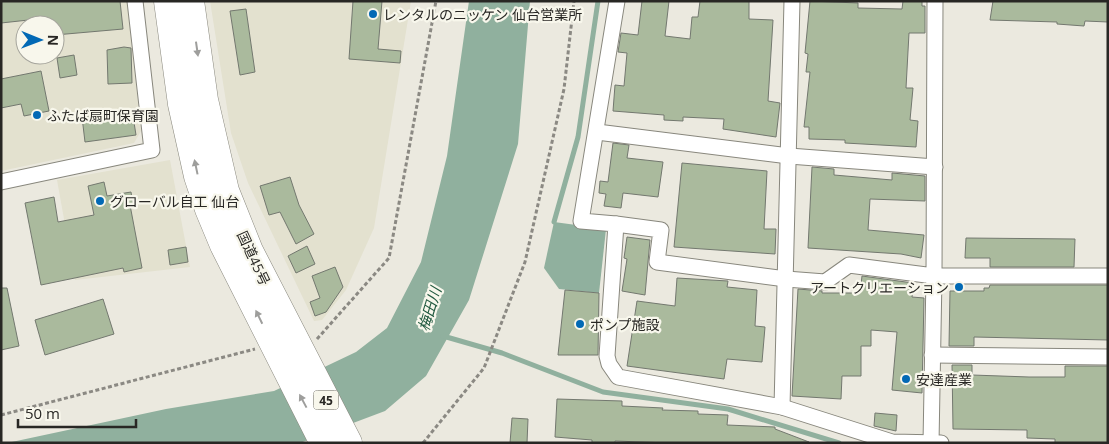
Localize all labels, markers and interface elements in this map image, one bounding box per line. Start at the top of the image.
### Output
place label: レンタルのニッケン 仙台営業所 [383,5,582,24]
marker: レンタルのニッケン 仙台営業所 [367,8,379,20]
north arrow [15,15,65,65]
text: N [44,34,63,46]
one-way arrow [193,42,201,58]
place label: ふたば扇町保育園 [47,106,159,125]
marker: ふたば扇町保育園 [31,109,43,121]
one-way arrow [192,160,200,175]
place label: グローバル自工 仙台 [110,192,240,211]
marker: グローバル自工 仙台 [94,195,106,207]
street label: 国道45号 [233,228,275,288]
place label: アートクリエーション [810,278,949,297]
marker: アートクリエーション [953,281,965,293]
water label: 梅田川 [413,283,446,333]
one-way arrow [255,309,263,324]
place label: ポンプ施設 [590,315,660,334]
marker: ポンプ施設 [574,318,586,330]
place label: 安達産業 [916,370,972,389]
marker: 安達産業 [900,373,912,385]
road number: 45 [314,390,338,410]
one-way arrow [299,394,307,409]
scale bar [18,396,135,428]
text: 50 m [25,403,60,423]

